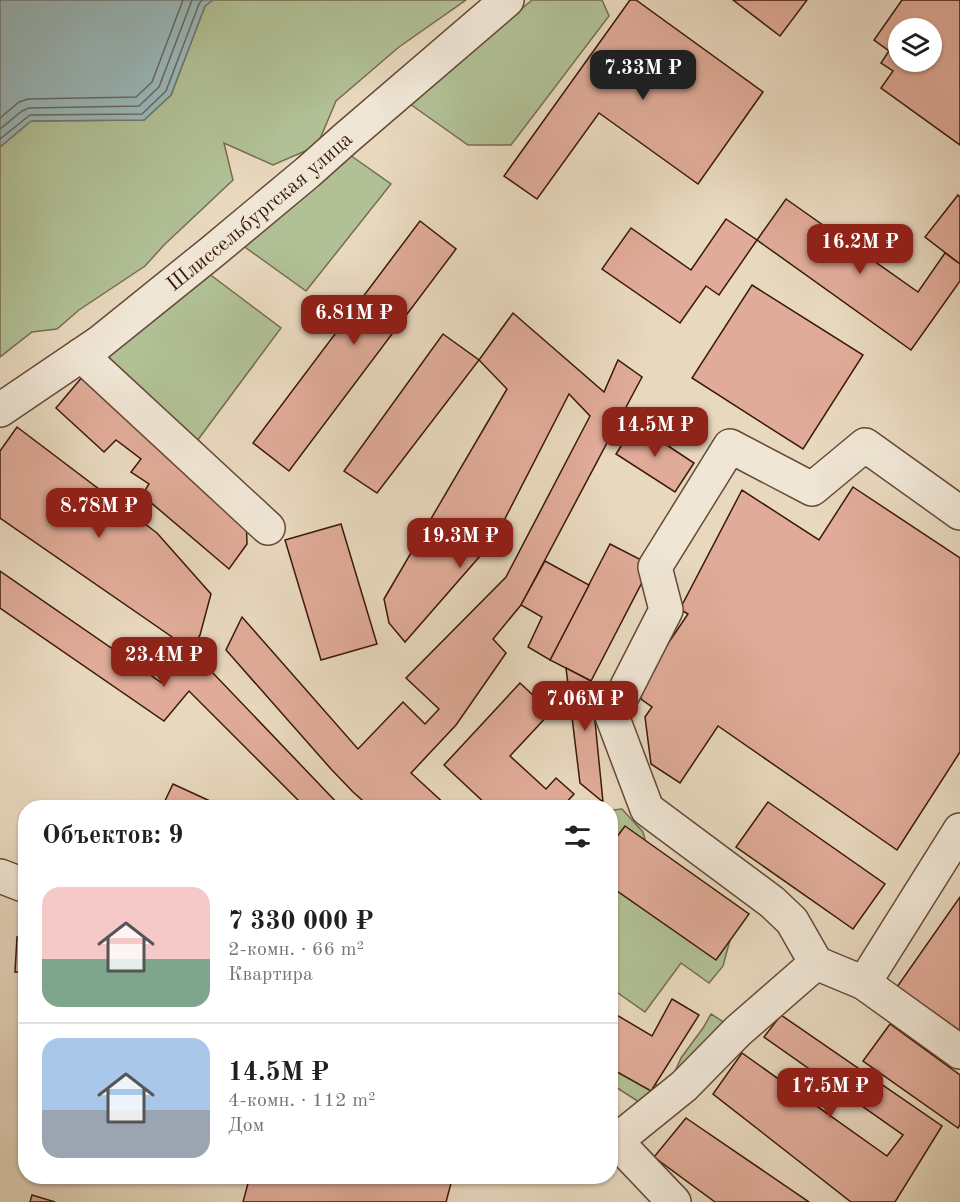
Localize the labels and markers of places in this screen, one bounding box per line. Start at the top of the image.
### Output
pin: 7.33M ₽ [588,50,698,101]
pin: 16.2M ₽ [805,224,915,275]
pin: 6.81M ₽ [299,295,409,346]
pin: 14.5M ₽ [600,407,710,458]
pin: 8.78M ₽ [44,488,154,539]
pin: 19.3M ₽ [405,518,515,569]
pin: 23.4M ₽ [109,637,219,688]
pin: 7.06M ₽ [530,681,640,732]
pin: 17.5M ₽ [775,1068,885,1119]

